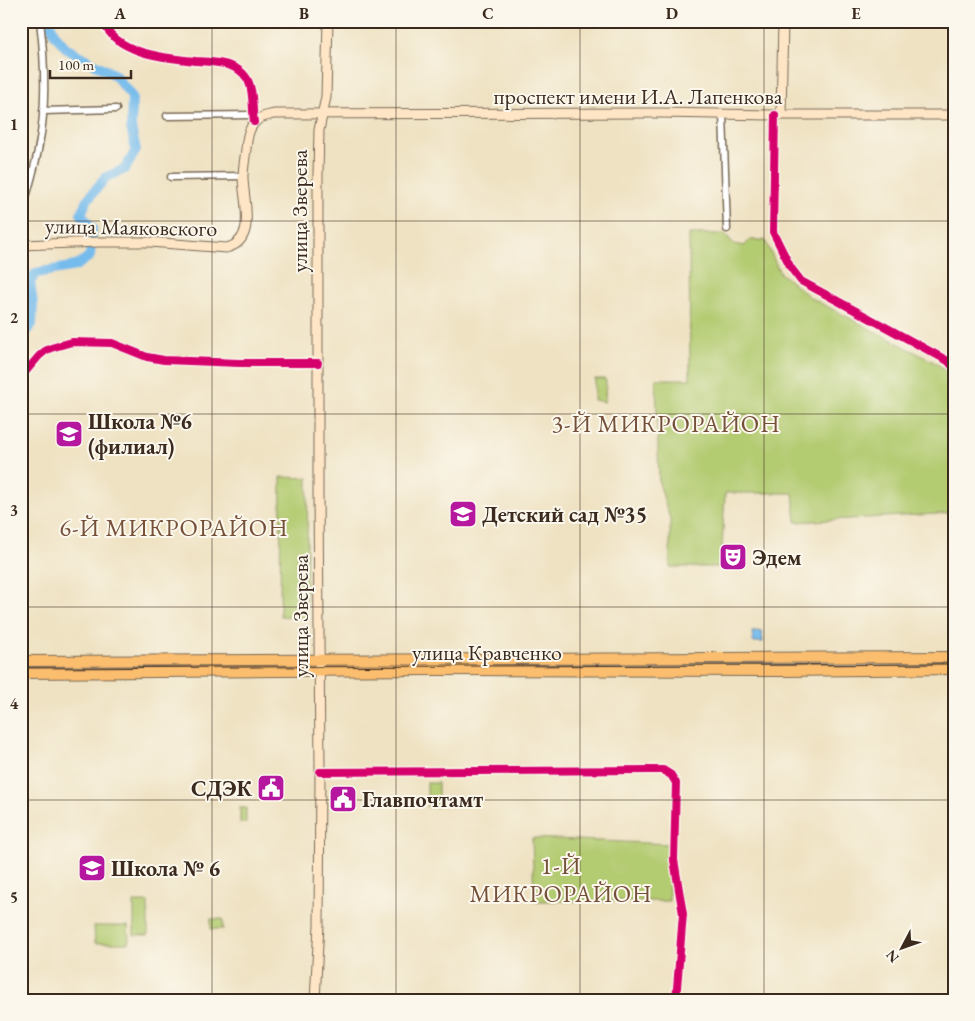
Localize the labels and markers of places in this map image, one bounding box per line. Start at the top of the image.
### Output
place label: Школа №6 (филиал) [88,407,192,461]
school or university icon: Школа №6 (филиал) [54,419,84,449]
school or university icon: Детский сад №35 [448,499,478,529]
place label: Детский сад №35 [482,500,647,529]
theatre icon: Эдем [718,542,748,572]
place label: Эдем [752,543,802,572]
public building icon: СДЭК [256,773,286,803]
place label: СДЭК [191,774,252,803]
public building icon: Главпочтамт [328,784,358,814]
place label: Главпочтамт [362,785,483,814]
school or university icon: Школа № 6 [77,853,107,883]
place label: Школа № 6 [111,854,220,883]

